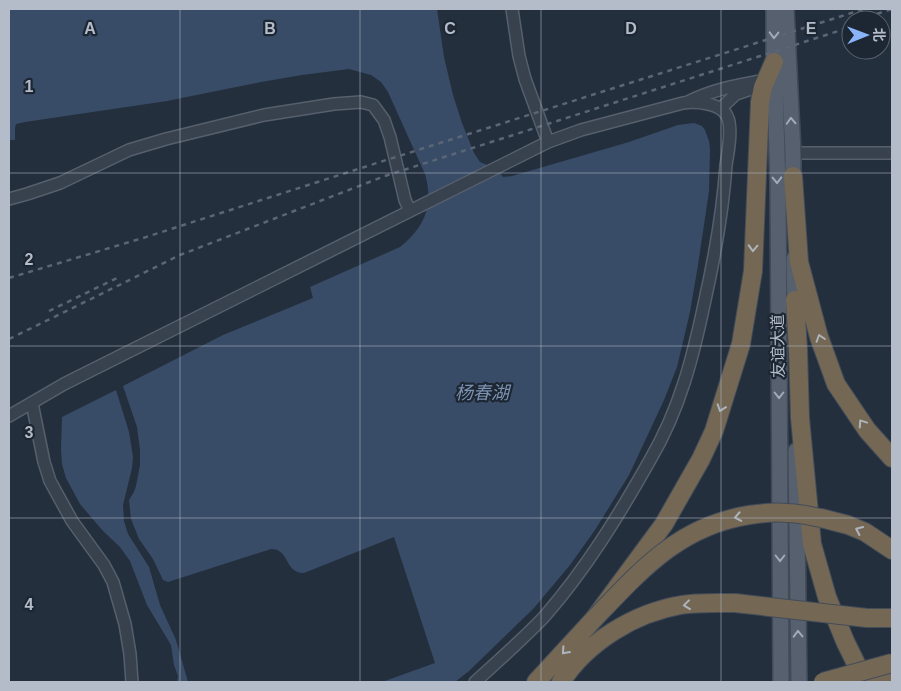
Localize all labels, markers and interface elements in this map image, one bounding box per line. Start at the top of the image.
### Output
north arrow [841,10,891,60]
text: A [84,20,96,37]
text: B [264,20,276,37]
text: C [444,20,456,37]
text: D [625,20,637,37]
text: E [806,20,817,37]
text: 北 [871,28,887,42]
one-way arrow [769,32,779,40]
text: 1 [25,78,34,95]
one-way arrow [786,117,797,125]
one-way arrow [772,177,783,185]
one-way arrow [748,244,759,252]
text: 2 [25,251,34,268]
street label: 友谊大道 [769,314,787,378]
one-way arrow [816,335,826,343]
water label: 杨春湖 [455,383,512,403]
one-way arrow [773,392,784,400]
one-way arrow [717,403,727,412]
one-way arrow [859,419,868,428]
text: 3 [25,424,34,441]
one-way arrow [734,511,743,522]
one-way arrow [855,526,864,536]
one-way arrow [775,554,785,562]
text: 4 [25,596,34,613]
one-way arrow [682,599,690,610]
one-way arrow [793,629,803,637]
one-way arrow [562,645,571,654]

